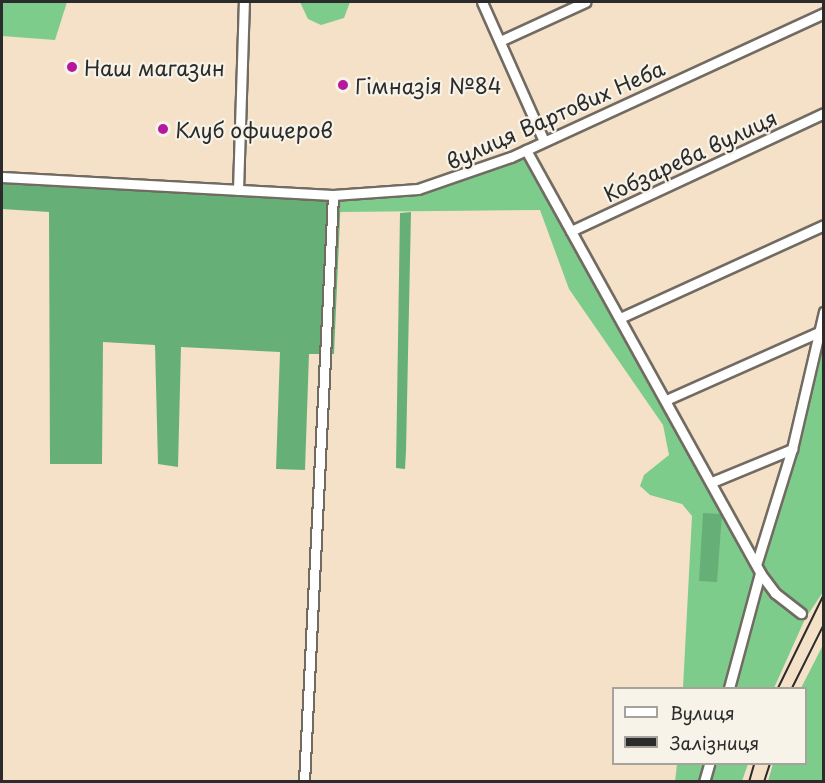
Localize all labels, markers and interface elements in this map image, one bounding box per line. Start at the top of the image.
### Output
place label: Наш магазин [84,54,225,80]
street label: вулиця Вартових Неба [441,54,669,174]
marker: Наш магазин [65,60,79,74]
place label: Гімназія №84 [355,72,502,98]
marker: Гімназія №84 [336,78,350,92]
street label: Кобзарева вулиця [599,104,781,206]
place label: Клуб офицеров [175,116,334,142]
marker: Клуб офицеров [156,122,170,136]
legend [612,687,807,765]
text: Вулиця [670,699,735,726]
text: Залізниця [670,729,759,756]

